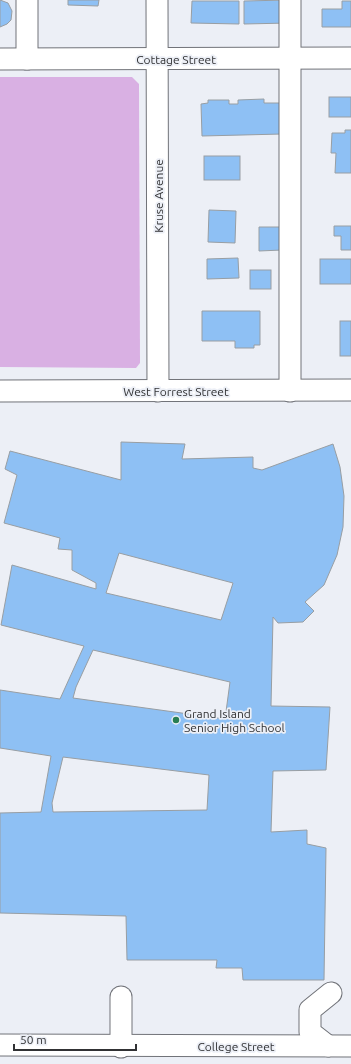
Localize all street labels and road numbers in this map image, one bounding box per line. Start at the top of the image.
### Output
street label: Cottage Street [136,53,216,66]
street label: Kruse Avenue [152,159,165,233]
street label: West Forrest Street [123,385,229,398]
street label: College Street [197,1040,275,1053]

